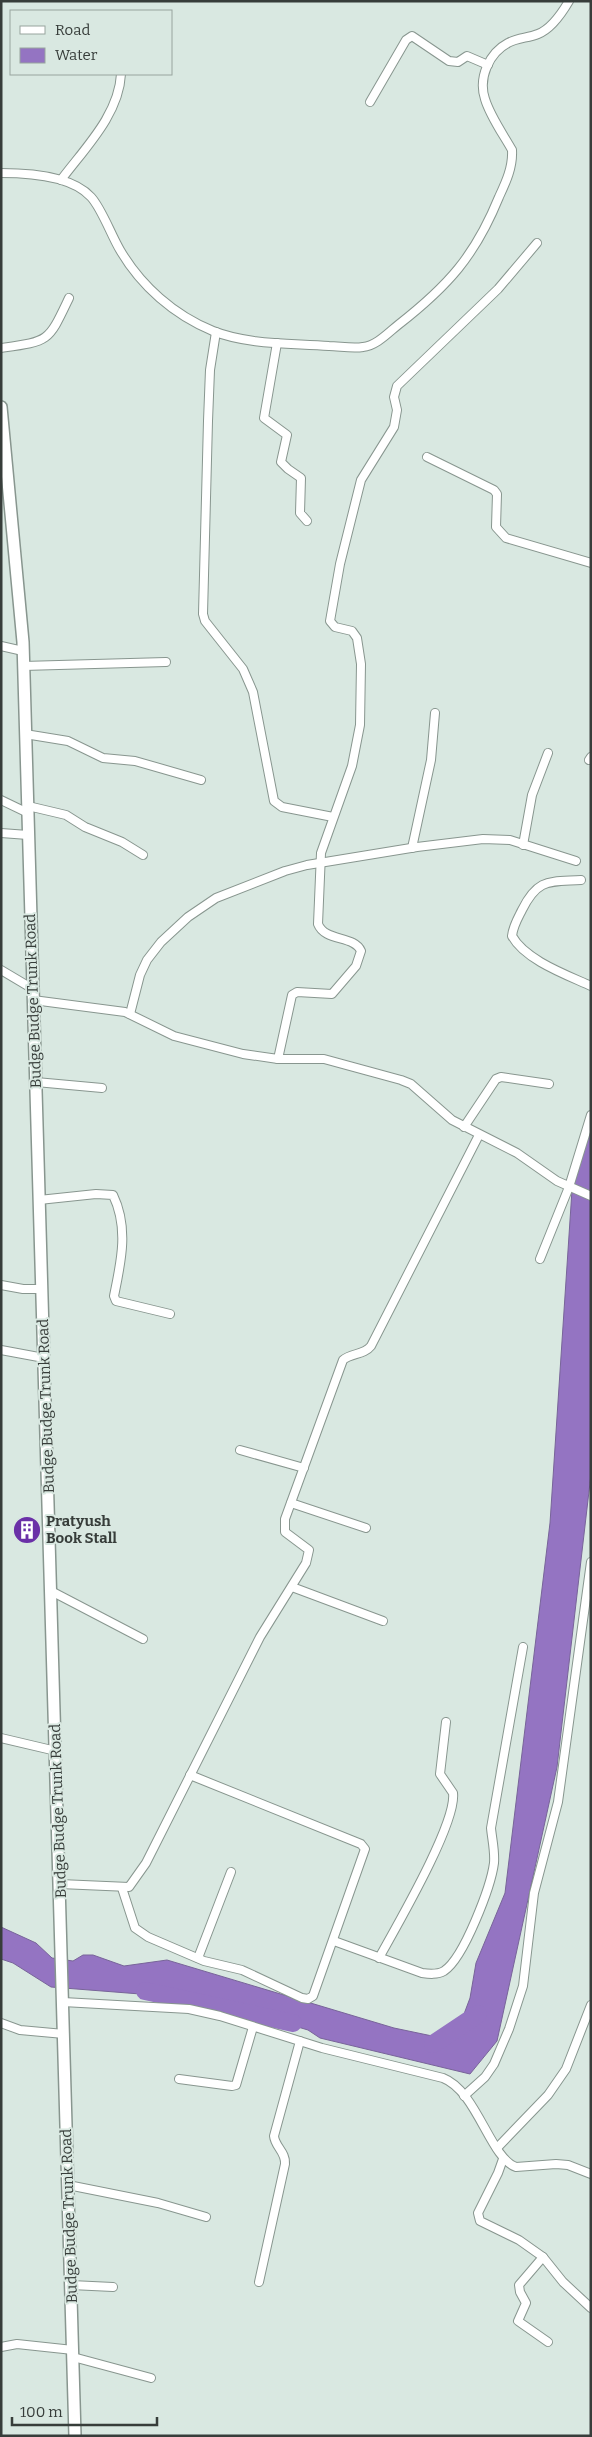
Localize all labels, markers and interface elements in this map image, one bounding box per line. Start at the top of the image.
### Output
legend [10,10,172,75]
text: Road [55,21,90,39]
text: Water [55,46,98,64]
street label: Budge Budge Trunk Road [21,913,45,1089]
street label: Budge Budge Trunk Road [34,1318,58,1494]
place label: Pratyush Book Stall [46,1512,117,1547]
building icon: Pratyush Book Stall [12,1515,42,1545]
street label: Budge Budge Trunk Road [46,1723,70,1899]
street label: Budge Budge Trunk Road [57,2128,81,2304]
scale bar [12,2394,158,2426]
text: 100 m [20,2403,63,2421]

